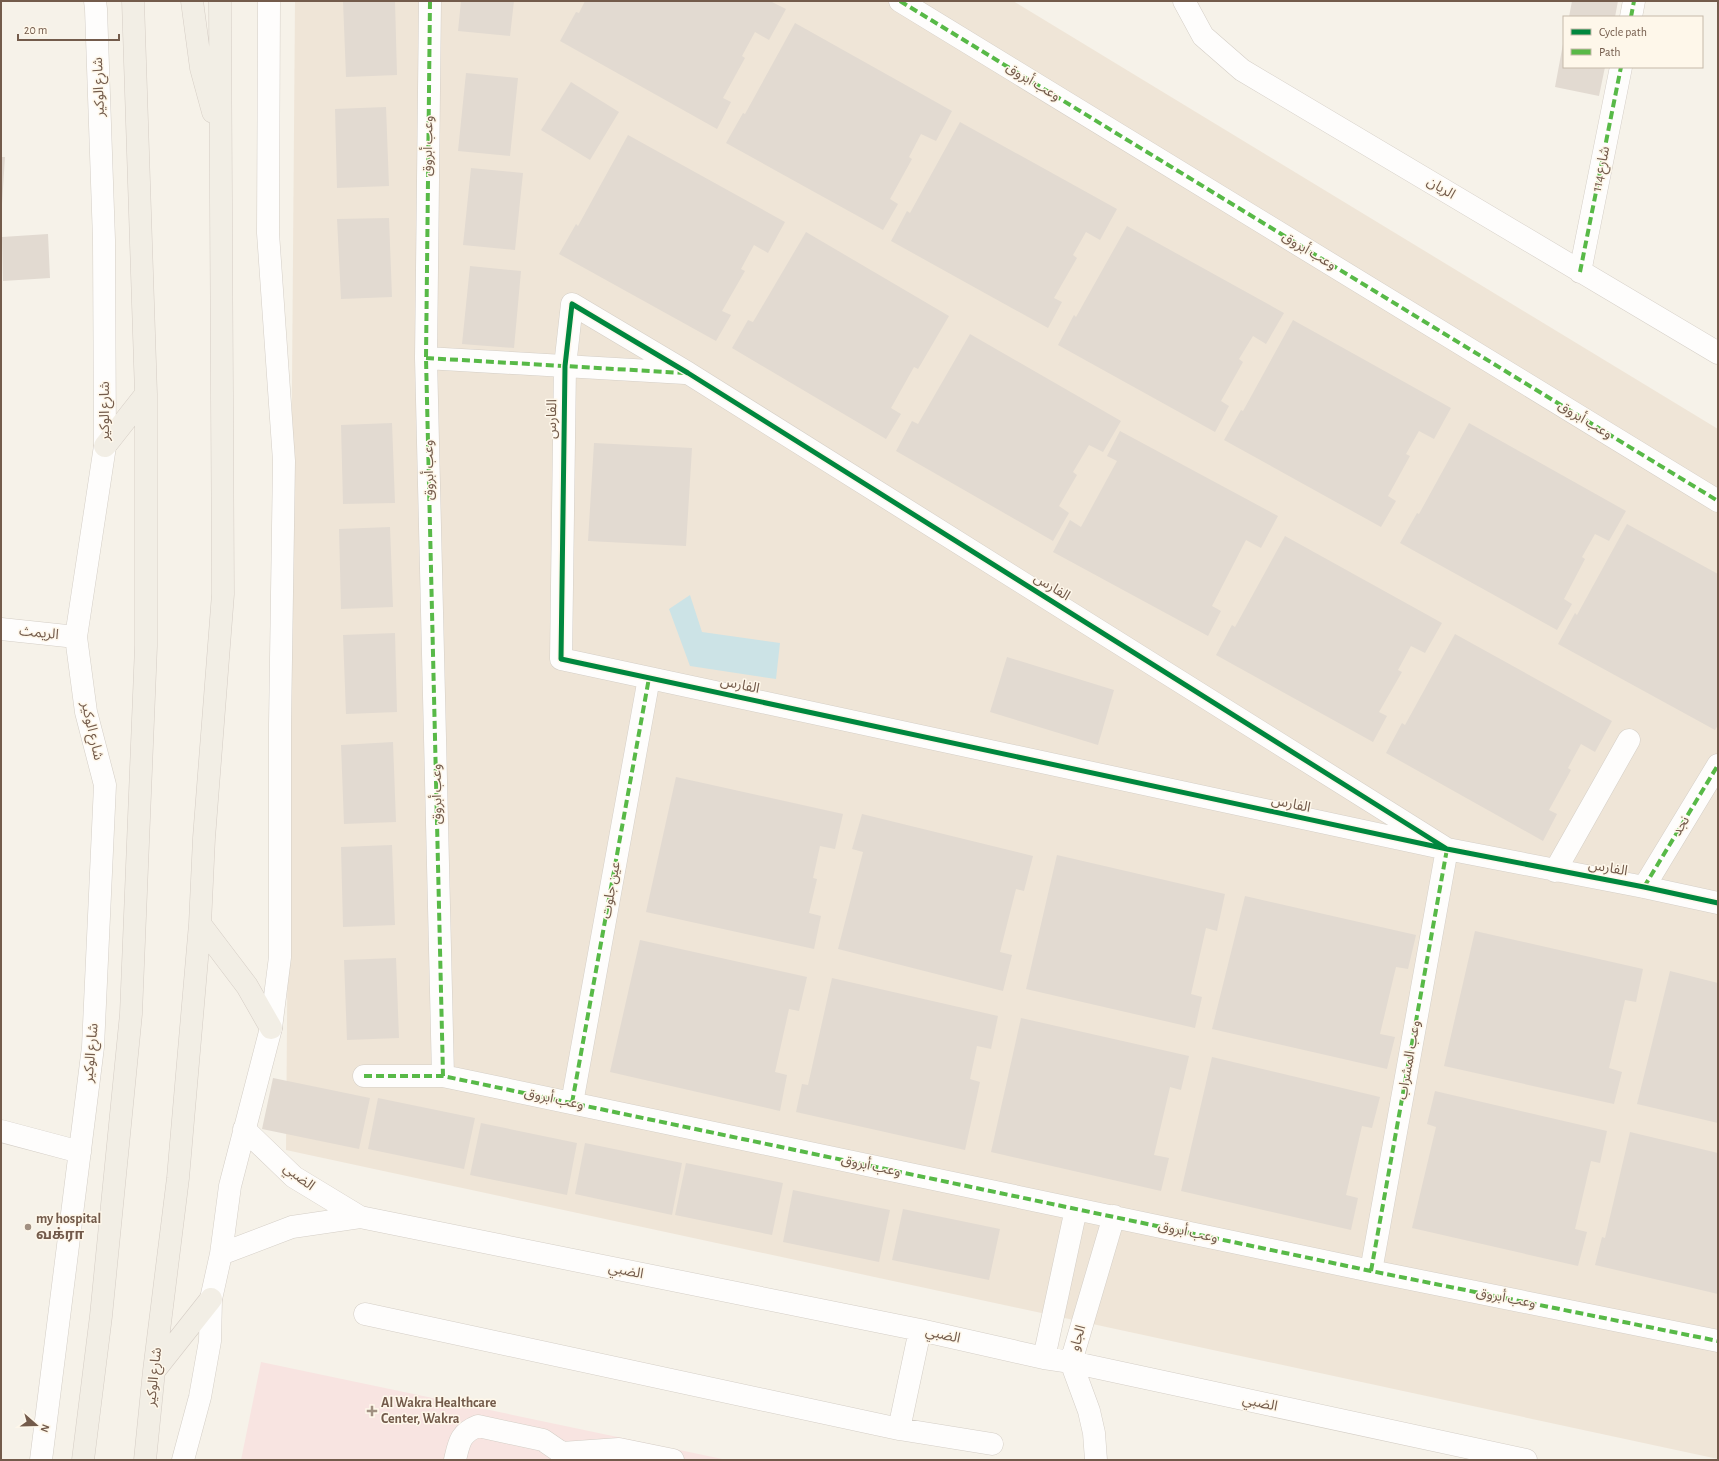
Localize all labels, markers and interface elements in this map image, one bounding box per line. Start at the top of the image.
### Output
scale bar [18,16,119,42]
legend [1563,16,1703,68]
text: 20 m [24,24,47,36]
text: Cycle path [1599,26,1647,39]
text: Path [1599,46,1621,58]
street label: شارع الوكير [91,57,110,118]
street label: وعب أبروق [1003,58,1064,104]
street label: وعب أبروق [418,116,437,176]
street label: شارع 114 [1590,145,1615,193]
street label: الريان [1424,174,1457,203]
street label: وعب أبروق [1279,227,1340,273]
street label: شارع الوكير [98,381,115,442]
street label: وعب أبروق [1555,396,1616,442]
street label: الفارس [545,399,560,439]
street label: وعب أبروق [419,440,438,500]
street label: الفارس [1031,571,1073,604]
street label: الريمث [18,624,59,643]
street label: الفارس [719,674,761,697]
street label: شارع الوكير [75,699,106,762]
street label: وعب أبروق [427,764,446,824]
street label: الفارس [1270,793,1312,816]
street label: نجد [1670,814,1692,838]
street label: الفارس [1587,858,1629,879]
street label: عين جلوت [599,860,624,920]
street label: وعب المشراب [1395,1019,1424,1101]
street label: شارع الوكير [81,1023,104,1085]
street label: وعب أبروق [523,1083,586,1113]
street label: وعب أبروق [840,1150,903,1180]
street label: الضبي [279,1161,317,1196]
place label: my hospital வக்ரா [36,1212,101,1242]
street label: وعب أبروق [1157,1216,1220,1246]
marker: my hospital வக்ரா [23,1222,33,1232]
street label: الضبي [607,1261,645,1284]
street label: وعب أبروق [1475,1283,1538,1312]
street label: الجاو [1068,1323,1089,1353]
street label: الضبي [923,1324,962,1349]
street label: شارع الوكير [144,1347,167,1409]
street label: الضبي [1241,1392,1279,1417]
place label: Al Wakra Healthcare Center, Wakra [381,1396,497,1426]
north arrow [16,1405,56,1445]
marker: Al Wakra Healthcare Center, Wakra [366,1405,378,1417]
text: N [38,1423,51,1434]

